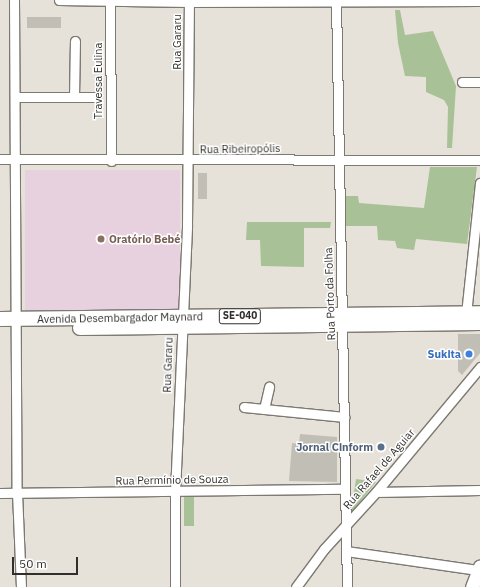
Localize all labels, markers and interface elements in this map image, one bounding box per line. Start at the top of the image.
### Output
street label: Rua Gararu [170,14,184,70]
street label: Travessa Eulina [91,43,105,119]
street label: Rua Ribeiropólis [200,142,280,156]
place label: Oratório Bebé [109,232,180,246]
marker: Oratório Bebé [96,234,106,244]
street label: Rua Porto da Folha [322,247,338,341]
road number: SE-040 [218,308,262,324]
street label: Avenida Desembargador Maynard [37,310,203,326]
street label: Rua Gararu [160,337,176,393]
place label: Sukita [428,347,461,361]
marker: Sukita [464,349,474,359]
street label: Rua Rafael de Aguiar [340,426,418,512]
place label: Jornal Cinform [296,440,373,454]
marker: Jornal Cinform [376,442,386,452]
street label: Rua Permínio de Souza [115,472,229,488]
scale bar [14,549,80,575]
text: 50 m [19,556,47,571]

